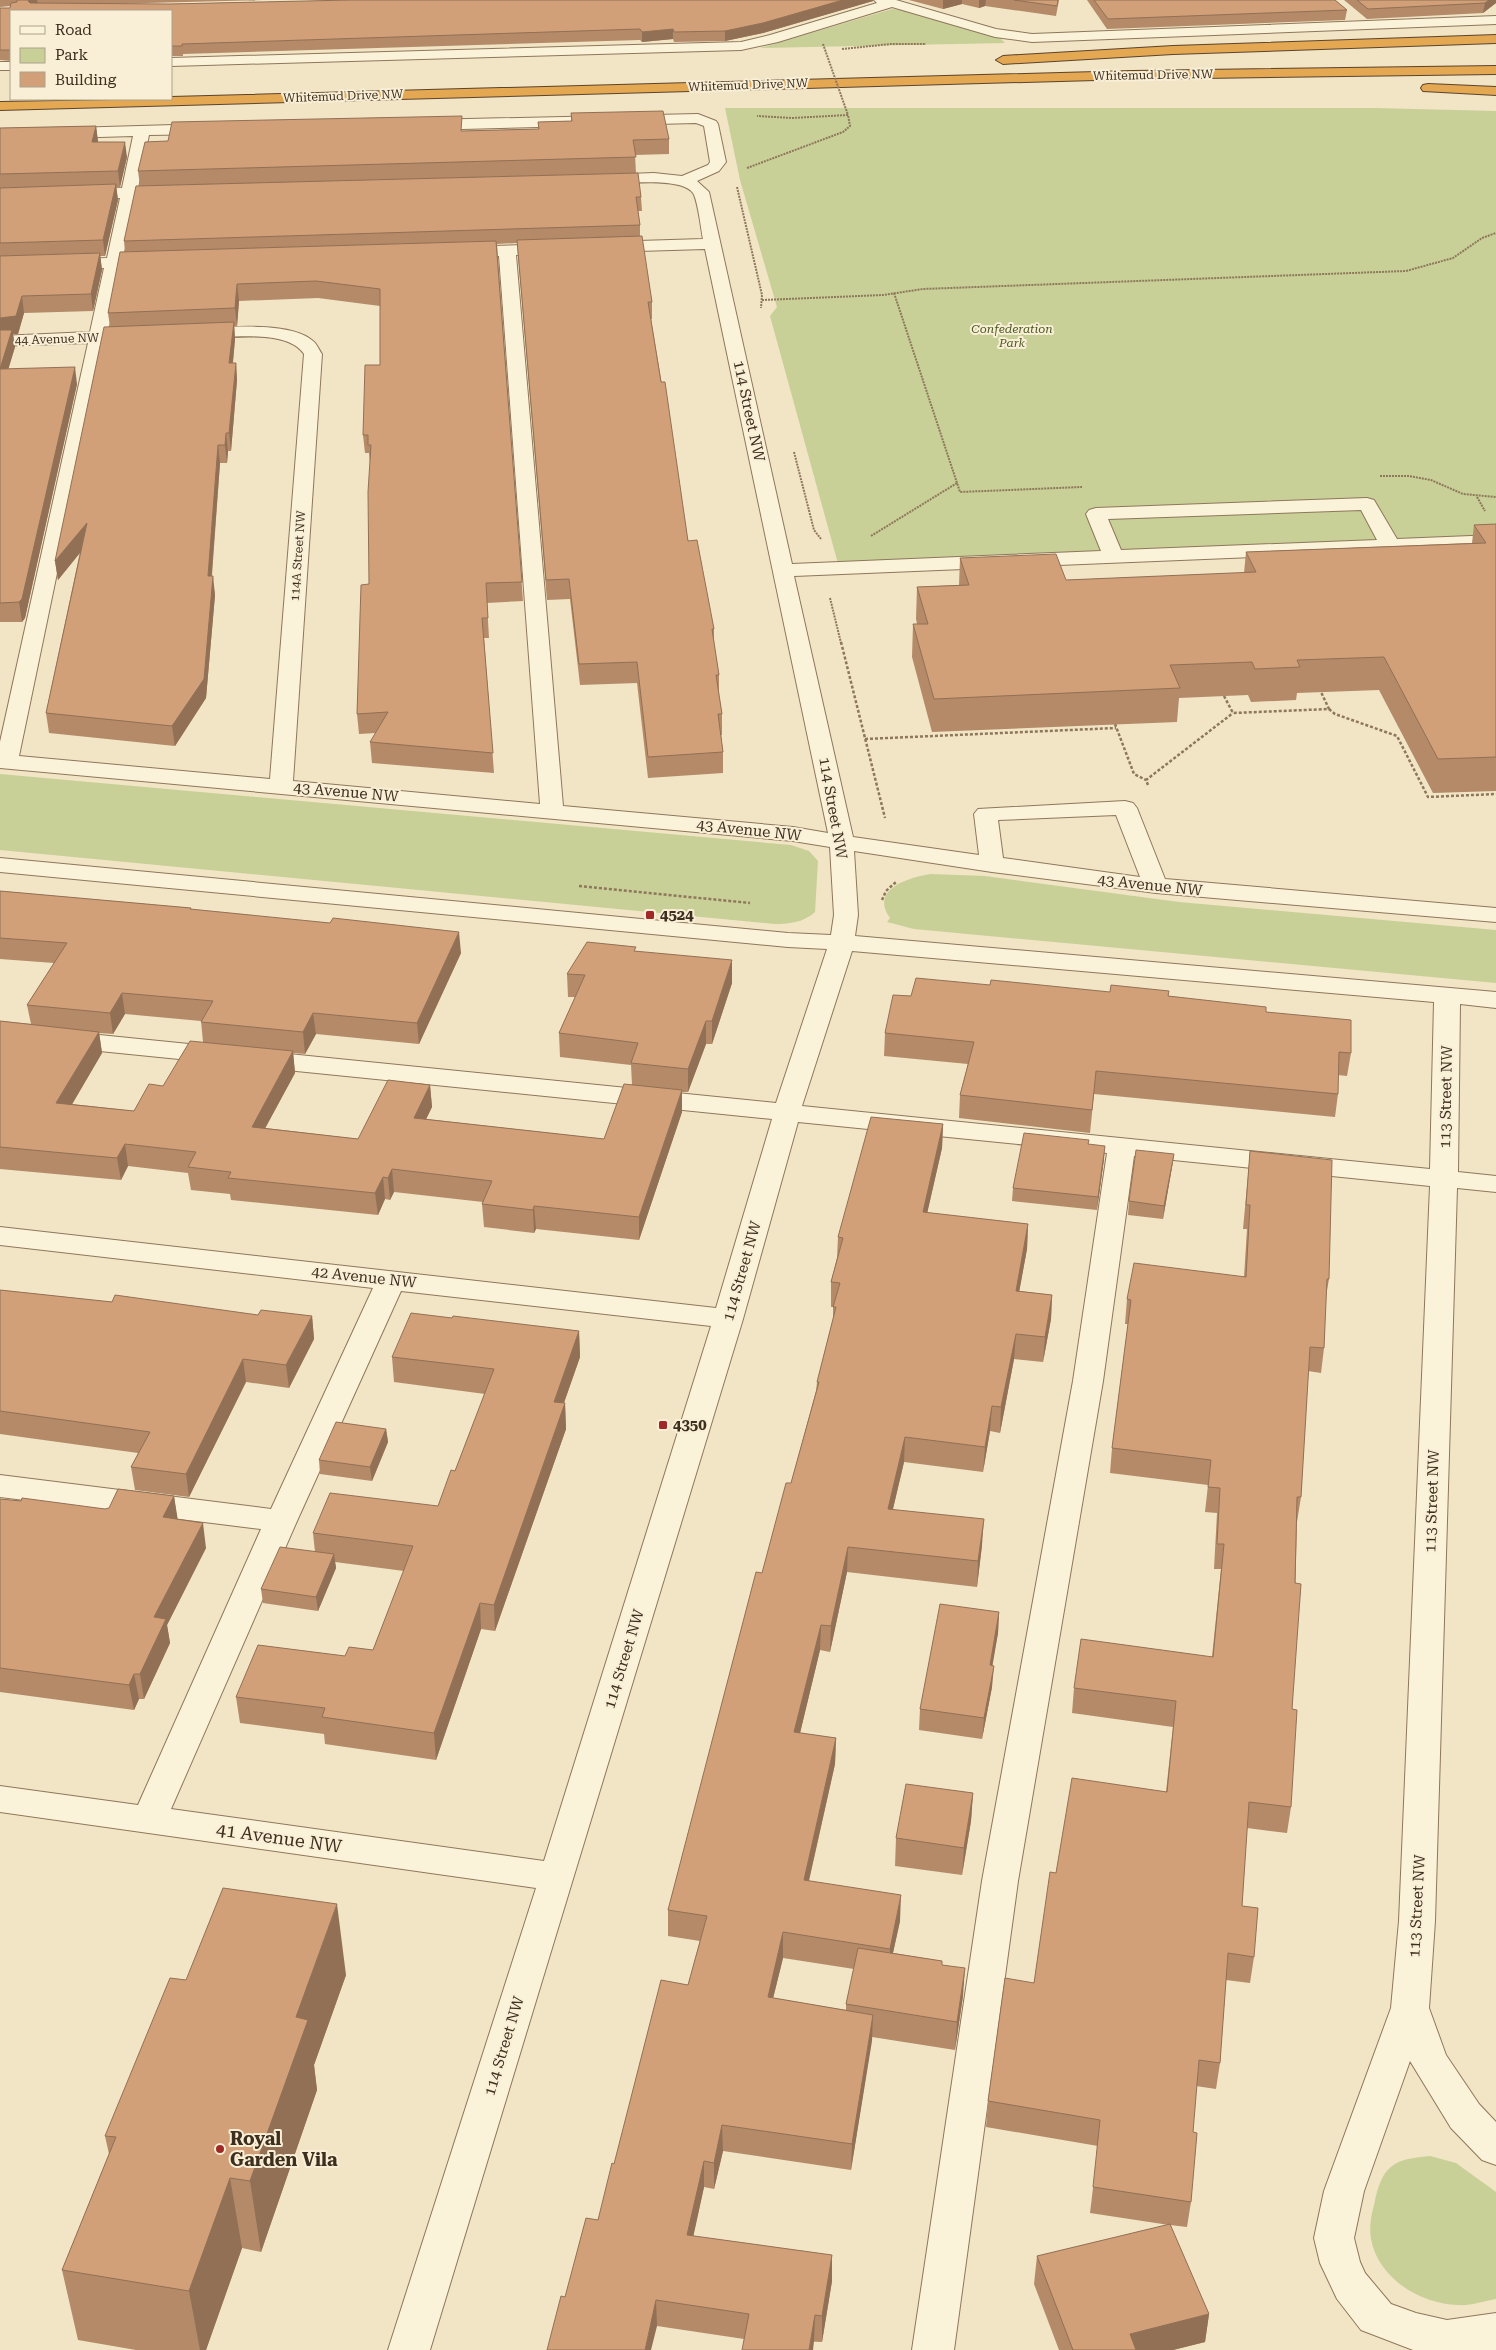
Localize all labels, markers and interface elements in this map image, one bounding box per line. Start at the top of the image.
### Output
legend [10,10,172,100]
text: Road [55,21,92,39]
text: Park [55,46,89,64]
street label: Whitemud Drive NW [1093,67,1214,83]
text: Building [55,71,117,89]
street label: Whitemud Drive NW [688,76,809,94]
street label: Whitemud Drive NW [283,87,404,105]
park label: Confederation Park [971,322,1053,350]
street label: 44 Avenue NW [15,331,100,347]
street label: 114 Street NW [729,359,769,464]
street label: 114A Street NW [288,509,308,602]
street label: 114 Street NW [815,756,851,861]
street label: 43 Avenue NW [293,778,400,806]
street label: 43 Avenue NW [696,816,803,845]
street label: 43 Avenue NW [1097,871,1204,900]
place label: 4524 [660,906,694,924]
marker: 4524 [644,909,656,921]
street label: 113 Street NW [1436,1045,1456,1149]
street label: 114 Street NW [719,1218,765,1323]
street label: 42 Avenue NW [311,1263,418,1292]
place label: 4350 [673,1416,707,1434]
marker: 4350 [657,1419,669,1431]
street label: 113 Street NW [1421,1448,1443,1553]
street label: 114 Street NW [600,1606,648,1711]
street label: 41 Avenue NW [215,1818,344,1857]
street label: 113 Street NW [1405,1853,1429,1958]
street label: 114 Street NW [480,1993,528,2098]
place label: Royal Garden Vila [230,2128,338,2170]
marker: Royal Garden Vila [214,2143,226,2155]

